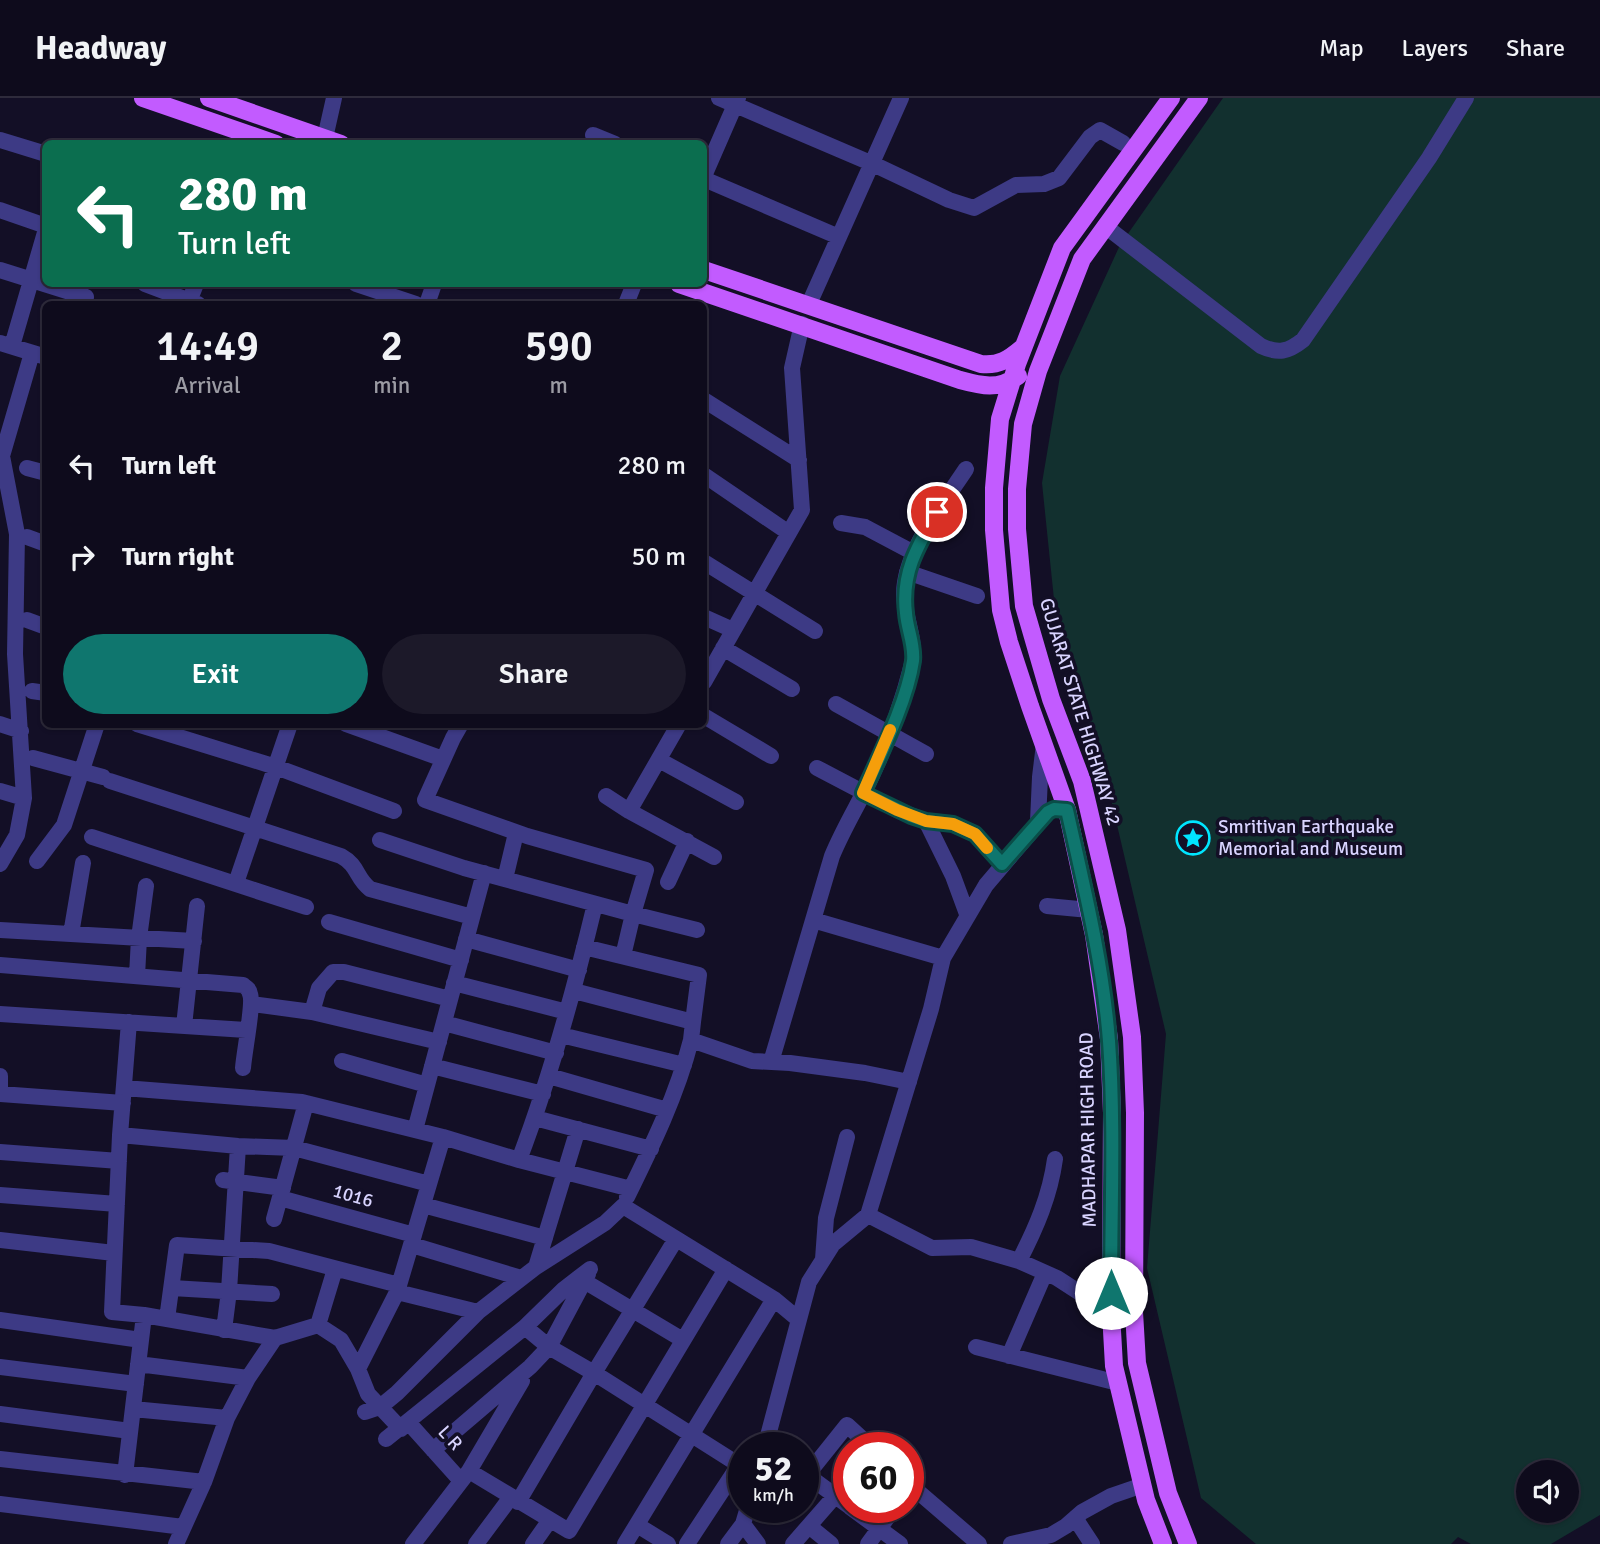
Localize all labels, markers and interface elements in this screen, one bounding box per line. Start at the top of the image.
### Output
text: Headway [35,28,166,69]
text: Map [1319,33,1364,63]
text: Layers [1402,33,1468,63]
text: Share [1506,33,1565,63]
text: 280 m [178,164,308,224]
icon: left [63,168,154,259]
text: Turn left [178,224,291,263]
text: 14:49 [156,321,259,372]
text: 2 [380,321,403,372]
text: 590 [525,321,593,372]
text: Arrival [174,371,241,400]
text: min [373,371,410,400]
text: m [549,371,568,400]
icon: left [63,447,101,485]
text: Turn left [122,450,216,482]
text: 280 m [617,450,686,482]
pin [907,482,967,542]
icon: arrive [918,493,956,531]
icon: right [63,538,101,576]
text: Turn right [122,541,234,573]
text: 50 m [631,541,686,573]
street label: GUJARAT STATE HIGHWAY 42 [1034,595,1126,829]
button: Exit [63,634,368,714]
button: Share [382,634,686,714]
place label: Smritivan Earthquake Memorial and Museum [1218,815,1403,861]
place icon: Smritivan Earthquake Memorial and Museum [1174,819,1212,857]
street label: MADHAPAR HIGH ROAD [1074,1032,1102,1228]
street label: 1016 [330,1179,376,1213]
position arrow [1074,1256,1148,1330]
street label: L R [433,1421,467,1455]
speed limit sign: 60 [833,1432,924,1523]
text: 52 [755,1447,792,1490]
map controls [1516,1460,1579,1523]
button: sound [1516,1460,1579,1523]
text: km/h [753,1484,794,1506]

